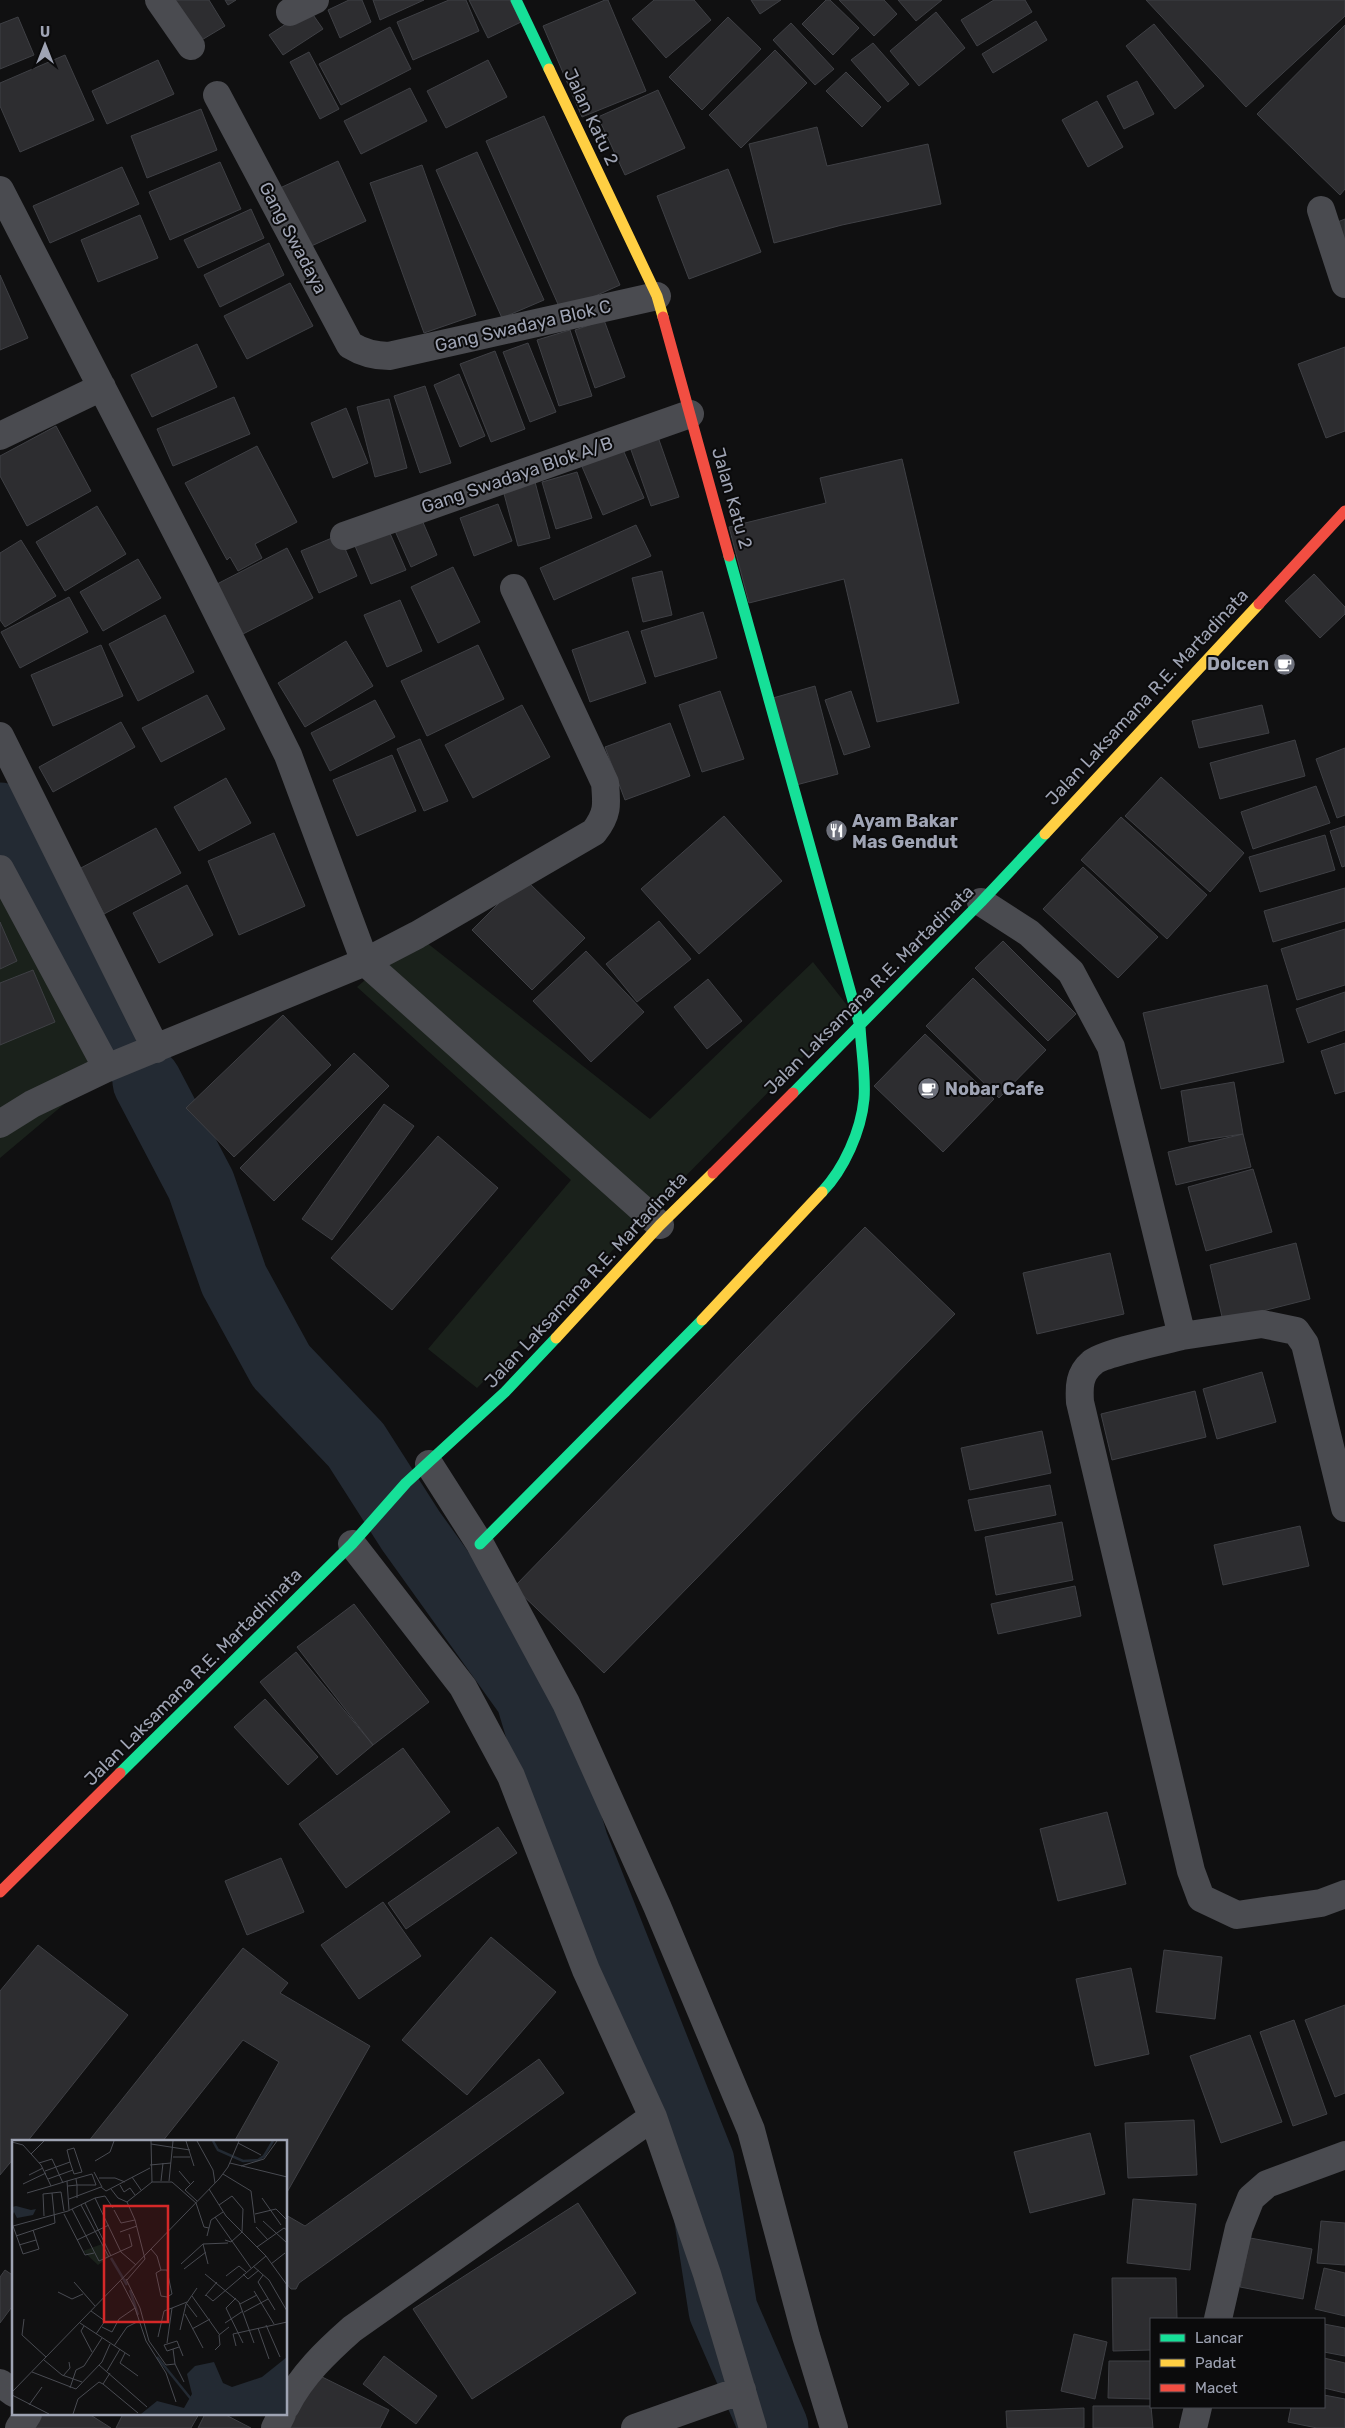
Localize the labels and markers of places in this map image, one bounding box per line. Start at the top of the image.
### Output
cafe icon: Dolcen [1273,652,1297,676]
place label: Dolcen [1207,653,1269,675]
place label: Ayam Bakar Mas Gendut [852,810,958,853]
restaurant icon: Ayam Bakar Mas Gendut [824,819,848,843]
cafe icon: Nobar Cafe [917,1077,941,1101]
place label: Nobar Cafe [945,1078,1045,1100]

